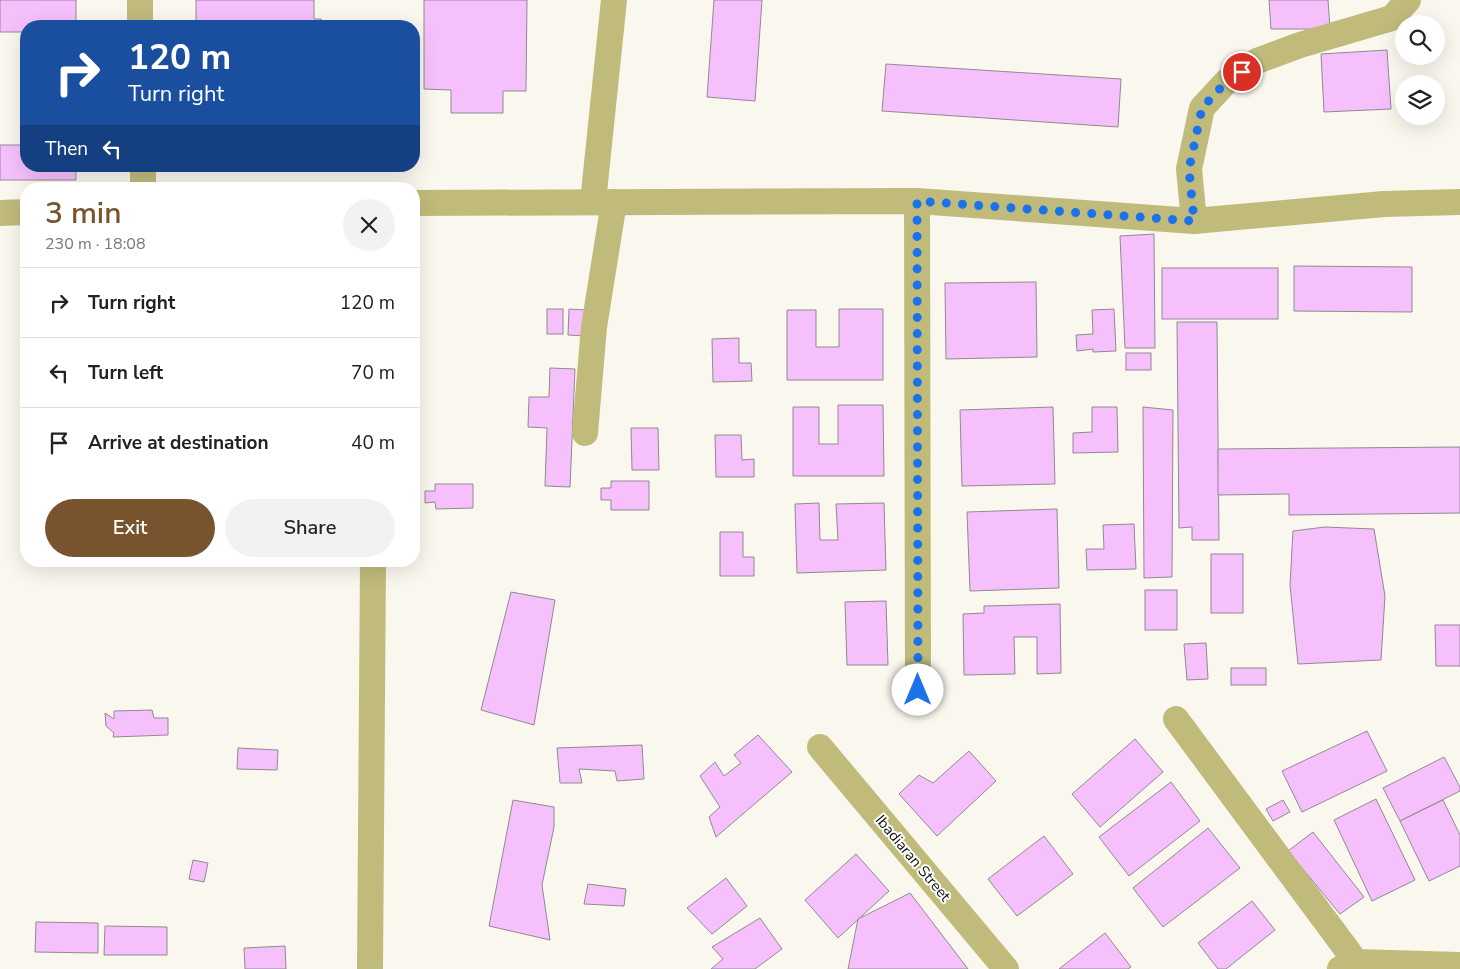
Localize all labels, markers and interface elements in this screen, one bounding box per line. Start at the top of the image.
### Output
map controls [1395,15,1445,125]
button: search [1395,15,1445,65]
text: 120 m [128,34,231,81]
icon: right [45,40,110,105]
pin [1221,51,1263,93]
icon: arrive [1228,58,1256,86]
button: layers [1395,75,1445,125]
text: Turn right [128,79,224,109]
icon: left [98,135,126,163]
text: Then [45,136,88,162]
text: 3 min [45,193,121,234]
button: close [343,199,395,251]
text: 230 m · 18:08 [45,233,146,255]
icon: right [45,289,73,317]
text: Turn right [88,290,175,316]
text: 120 m [340,290,395,316]
icon: left [45,359,73,387]
text: Turn left [88,360,163,386]
text: 70 m [351,360,395,386]
icon: arrive [45,429,73,457]
text: Arrive at destination [88,430,269,456]
text: 40 m [351,430,395,456]
button: Exit [45,499,215,557]
button: Share [225,499,395,557]
position arrow [891,663,943,715]
street label: Ibadiaran Street [871,810,956,906]

